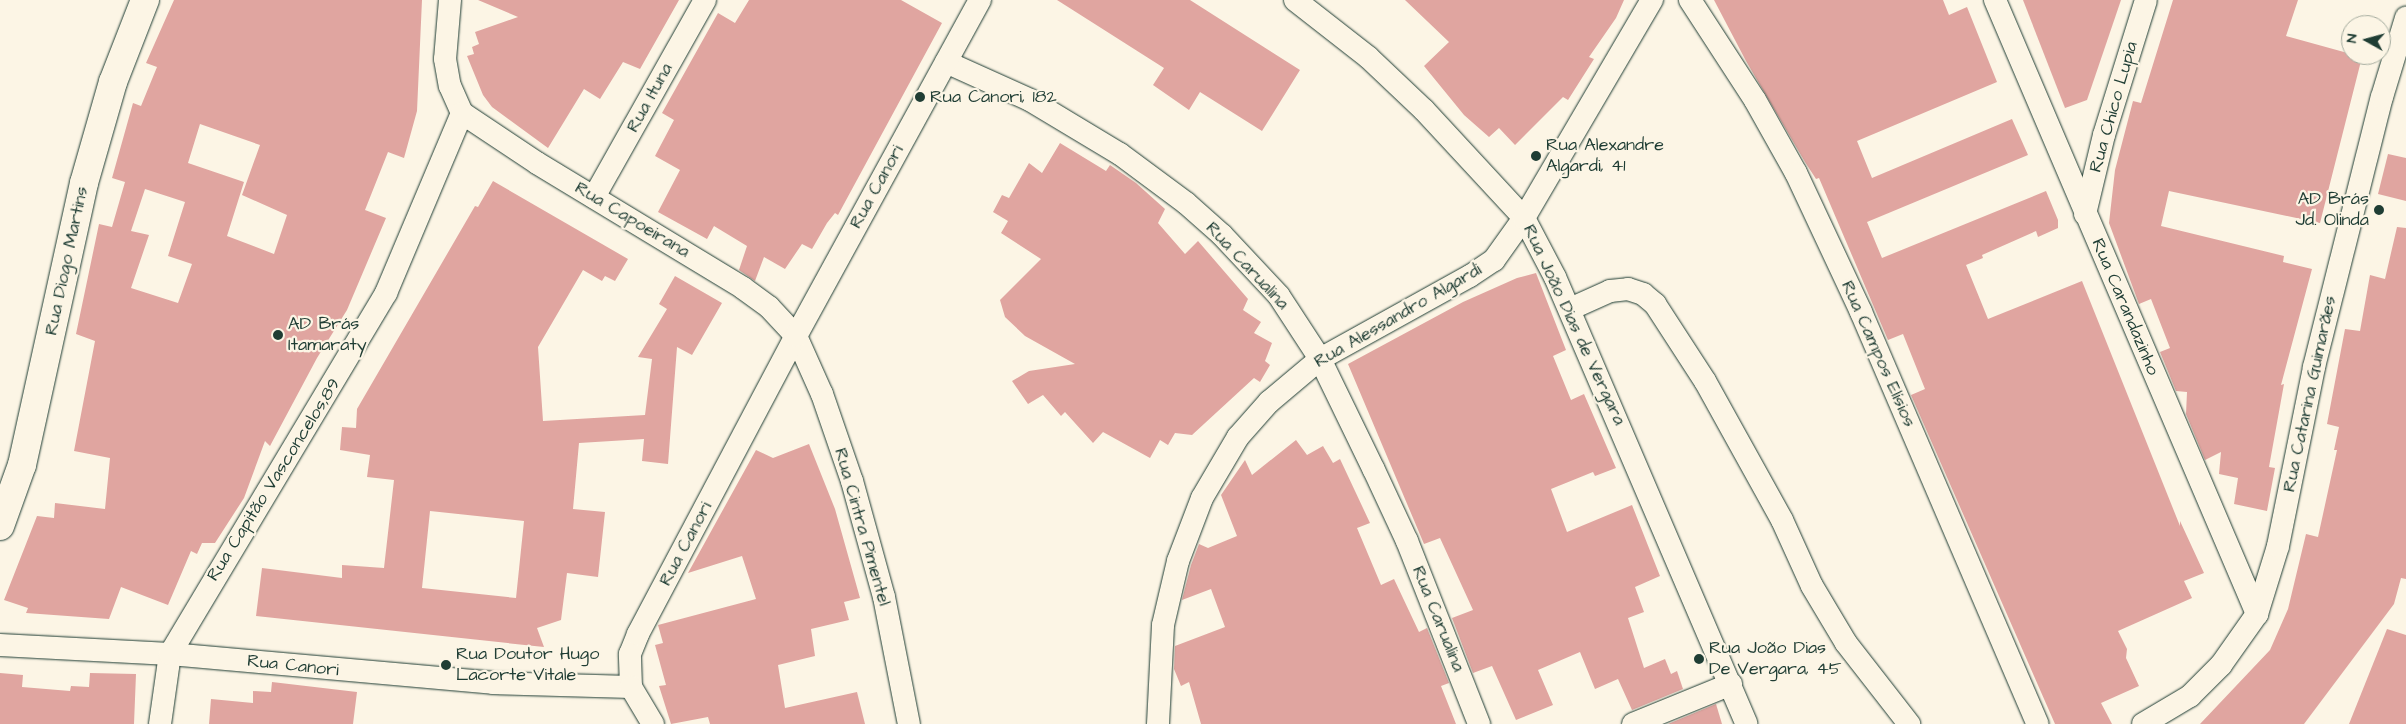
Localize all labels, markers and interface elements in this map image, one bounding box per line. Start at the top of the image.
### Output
north arrow [2341,15,2391,65]
text: N [2342,33,2363,44]
street label: Rua Chico Lupia [2085,39,2143,175]
street label: Rua Ituna [622,60,678,136]
place label: Rua Canori, 182 [930,86,1057,108]
marker: Rua Canori, 182 [914,91,926,103]
place label: Rua Alexandre Algardi, 41 [1546,135,1664,178]
street label: Rua Canori [845,142,909,232]
marker: Rua Alexandre Algardi, 41 [1530,150,1542,162]
street label: Rua Capoeirana [571,177,693,263]
street label: Rua Diogo Martins [41,185,93,337]
place label: AD Brás Jd. Olinda [2296,189,2369,232]
marker: AD Brás Jd. Olinda [2373,204,2385,216]
street label: Rua Carualina [1201,218,1293,314]
street label: Rua João Dias de Vergara [1518,221,1630,429]
street label: Rua Carandazinho [2086,235,2164,379]
street label: Rua Alessandro Algardi [1310,259,1486,373]
street label: Rua Campos Elísios [1836,278,1920,430]
street label: Rua Catarina Guimarães [2279,294,2341,494]
place label: AD Brás Itamaraty [288,314,367,356]
marker: AD Brás Itamaraty [272,329,284,341]
street label: Rua Capitão Vasconcelos,89 [203,375,345,585]
street label: Rua Cintra Pimentel [829,446,895,608]
street label: Rua Canori [655,498,717,590]
street label: Rua Carualina [1407,563,1469,675]
place label: Rua João Dias De Vergara, 45 [1709,638,1842,681]
place label: Rua Doutor Hugo Lacorte Vitale [456,644,599,686]
street label: Rua Canori [246,650,340,682]
marker: Rua João Dias De Vergara, 45 [1693,653,1705,665]
marker: Rua Doutor Hugo Lacorte Vitale [440,659,452,671]

